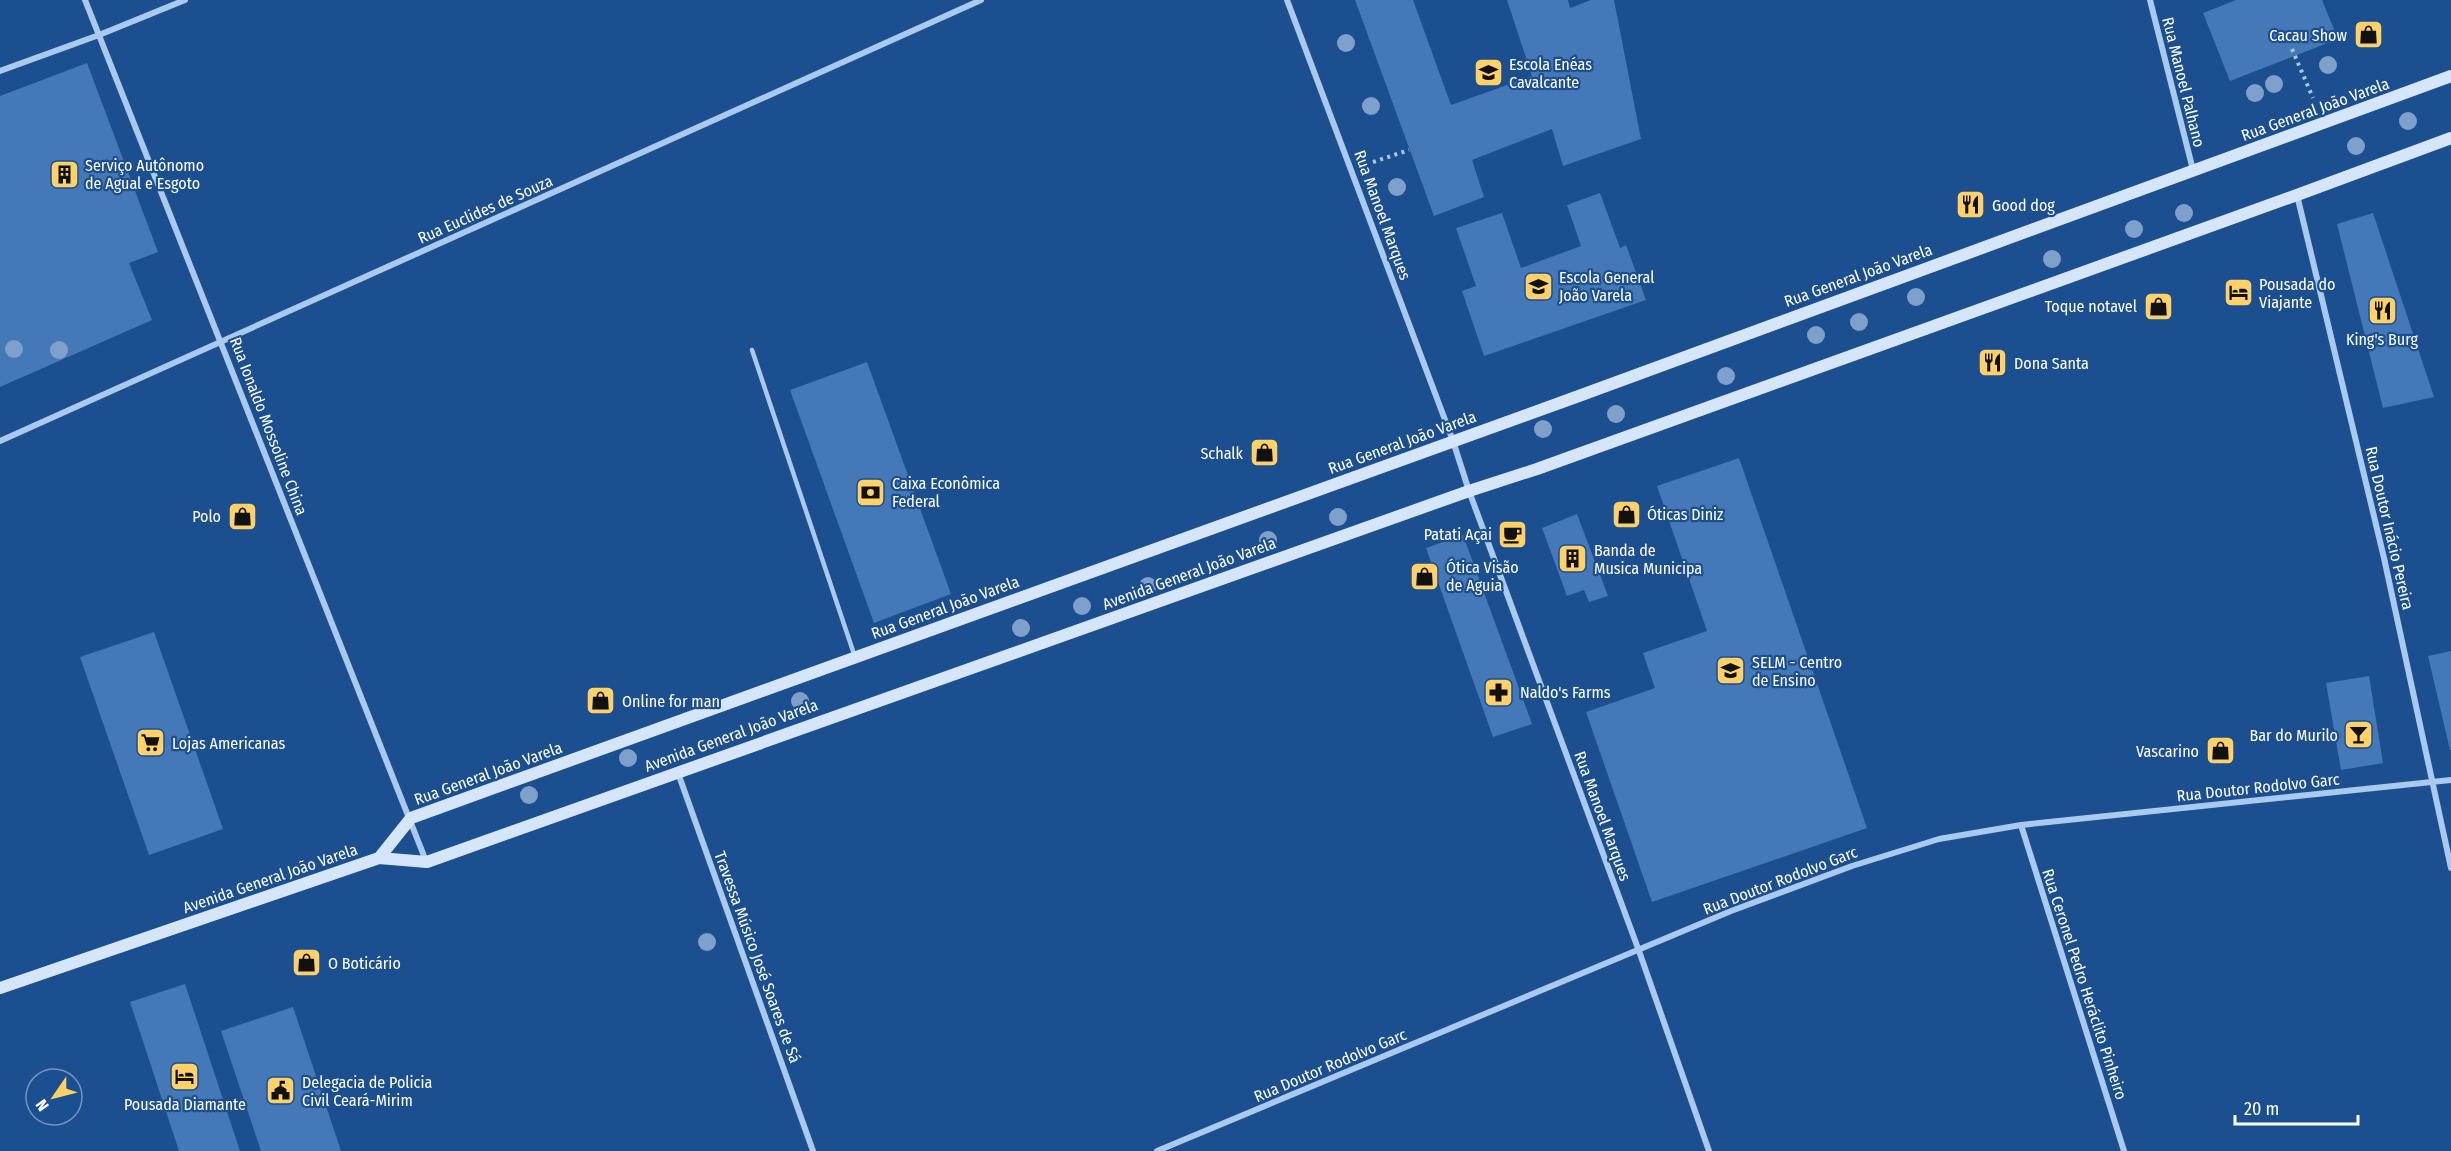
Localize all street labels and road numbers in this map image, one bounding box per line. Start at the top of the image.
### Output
street label: Rua Manoel Palhano [2158,15,2209,149]
street label: Rua General João Varela [2239,74,2392,145]
street label: Rua Manoel Marques [1350,148,1415,283]
street label: Rua Euclides de Souza [415,171,556,248]
street label: Rua General João Varela [1782,240,1935,311]
street label: Rua Ionaldo Mossoline China [226,335,311,518]
street label: Rua General João Varela [1326,407,1479,478]
street label: Rua Doutor Inácio Pereira [2361,445,2418,612]
street label: Avenida General João Varela [1100,533,1279,614]
street label: Rua General João Varela [869,572,1022,643]
street label: Avenida General João Varela [642,695,821,776]
street label: Rua General João Varela [412,738,565,809]
street label: Rua Manoel Marques [1570,749,1635,884]
street label: Rua Doutor Rodolvo Garc [2176,769,2341,806]
street label: Avenida General João Varela [180,840,360,917]
street label: Rua Doutor Rodolvo Garc [1700,842,1860,919]
street label: Travessa Músico José Soares de Sá [710,849,805,1066]
street label: Rua Ceronel Pedro Heráclito Pinheiro [2038,866,2131,1102]
street label: Rua Doutor Rodolvo Garc [1251,1025,1409,1106]

